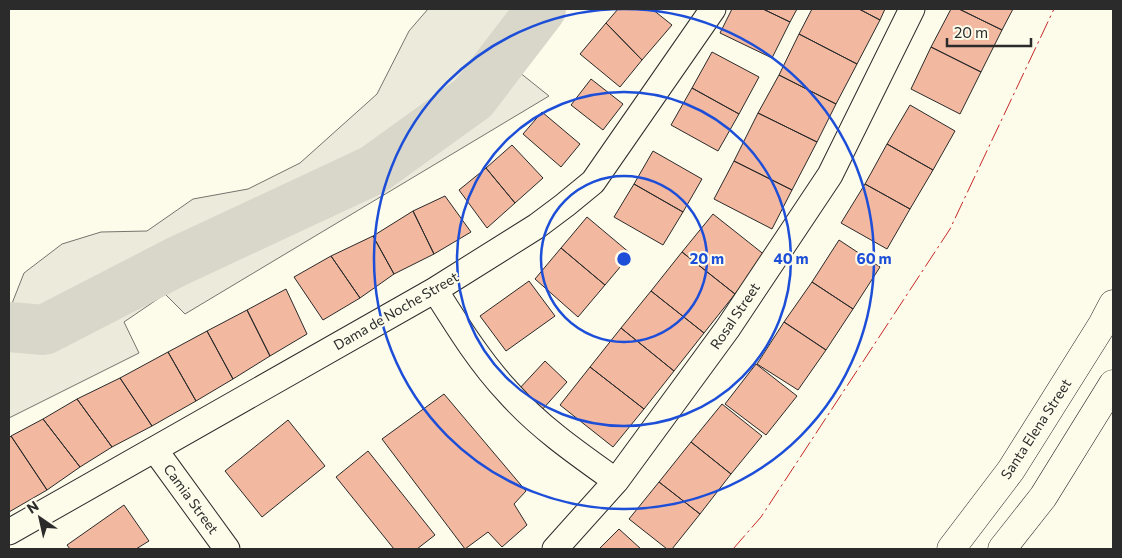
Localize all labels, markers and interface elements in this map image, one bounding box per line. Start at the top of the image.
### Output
scale bar [947,15,1031,47]
text: 20 m [954,23,988,41]
text: 20 m [690,249,724,267]
text: 40 m [773,249,809,267]
text: 60 m [856,249,892,267]
centre of rings [615,250,633,268]
street label: Dama de Noche Street [330,268,461,353]
street label: Rosal Street [706,279,763,352]
street label: Santa Elena Street [997,375,1074,482]
street label: Camia Street [160,460,223,537]
north arrow [15,493,65,543]
text: N [23,497,42,517]

